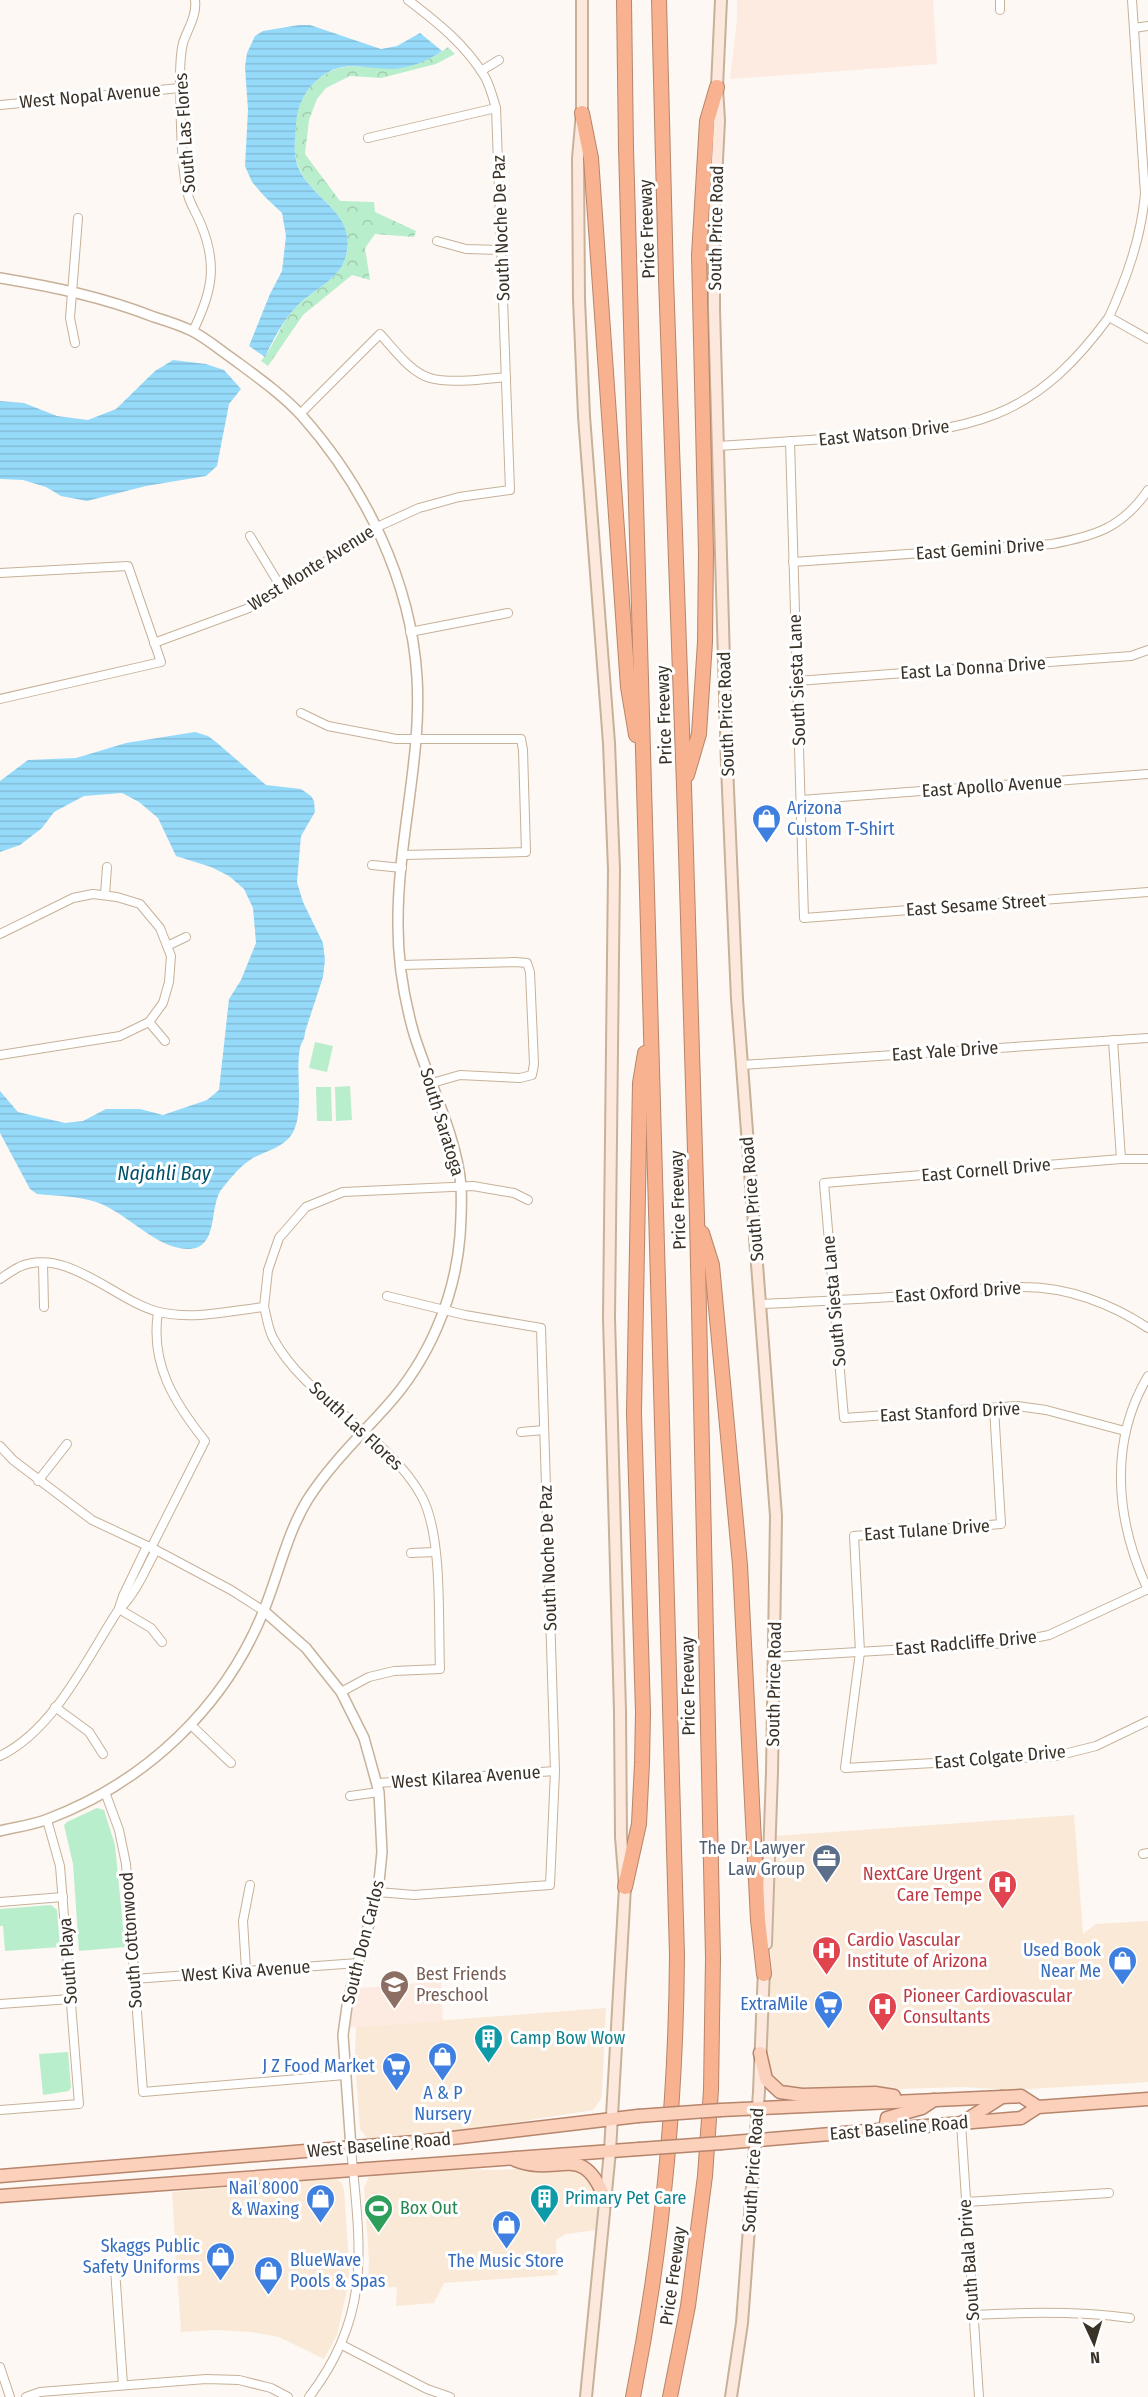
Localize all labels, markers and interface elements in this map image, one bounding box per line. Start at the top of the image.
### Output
street label: South Las Flores [170,72,200,194]
street label: West Nopal Avenue [19,79,162,113]
street label: South Noche De Paz [487,155,515,301]
street label: South Price Road [704,165,728,291]
street label: Price Freeway [634,179,660,279]
street label: East Watson Drive [818,415,951,451]
street label: West Monte Avenue [244,520,378,616]
street label: East Gemini Drive [915,534,1045,564]
street label: South Siesta Lane [784,614,810,746]
street label: South Price Road [713,651,739,777]
street label: East La Donna Drive [900,652,1047,684]
street label: Price Freeway [651,665,677,765]
street label: East Apollo Avenue [921,770,1063,802]
place label: Arizona Custom T-Shirt [787,797,895,840]
shop icon: Arizona Custom T-Shirt [750,802,782,844]
street label: East Sesame Street [905,889,1047,921]
street label: East Yale Drive [891,1036,999,1066]
street label: South Saratoga [415,1065,469,1179]
street label: South Price Road [736,1136,768,1262]
street label: Price Freeway [665,1150,691,1250]
street label: East Cornell Drive [921,1153,1052,1187]
water label: Najahli Bay [117,1161,212,1185]
street label: South Siesta Lane [817,1235,851,1367]
street label: East Oxford Drive [894,1277,1022,1307]
street label: South Las Flores [305,1377,408,1475]
street label: East Stanford Drive [879,1397,1021,1427]
street label: South Noche De Paz [534,1485,562,1631]
street label: East Tulane Drive [863,1515,991,1545]
street label: South Price Road [762,1621,786,1747]
street label: East Radcliffe Drive [894,1626,1038,1660]
street label: Price Freeway [676,1636,700,1736]
street label: East Colgate Drive [934,1740,1067,1774]
street label: West Kilarea Avenue [391,1761,541,1793]
place label: The Dr. Lawyer Law Group [699,1837,806,1880]
office icon: The Dr. Lawyer Law Group [810,1842,842,1884]
place label: NextCare Urgent Care Tempe [863,1863,982,1906]
hospital icon: NextCare Urgent Care Tempe [987,1868,1019,1910]
street label: South Cottonwood [115,1871,147,2009]
street label: South Don Carlos [337,1877,389,2006]
street label: South Playa [54,1917,82,2005]
place label: Cardio Vascular Institute of Arizona [847,1929,988,1972]
hospital icon: Cardio Vascular Institute of Arizona [810,1934,842,1976]
place label: Used Book Near Me [1023,1939,1102,1982]
shop icon: Used Book Near Me [1106,1944,1138,1986]
street label: West Kiva Avenue [181,1956,311,1986]
place label: Best Friends Preschool [416,1963,507,2006]
school or university icon: Best Friends Preschool [379,1968,411,2010]
place label: Pioneer Cardiovascular Consultants [903,1985,1073,2028]
supermarket icon: ExtraMile [813,1988,845,2030]
hospital icon: Pioneer Cardiovascular Consultants [866,1990,898,2032]
place label: ExtraMile [740,1993,808,2015]
building icon: Camp Bow Wow [473,2022,505,2064]
place label: Camp Bow Wow [510,2027,626,2049]
shop icon: A & P Nursery [427,2040,459,2082]
supermarket icon: J Z Food Market [380,2050,412,2092]
place label: J Z Food Market [262,2055,375,2077]
place label: A & P Nursery [414,2082,472,2125]
street label: South Price Road [738,2107,768,2233]
street label: East Baseline Road [829,2111,969,2145]
street label: West Baseline Road [306,2128,452,2162]
place label: Nail 8000 & Waxing [229,2177,300,2220]
shop icon: Nail 8000 & Waxing [304,2182,336,2224]
building icon: Primary Pet Care [528,2182,560,2224]
place label: Primary Pet Care [565,2187,687,2209]
sports icon: Box Out [363,2192,395,2234]
place label: Box Out [400,2197,458,2219]
street label: South Bala Drive [954,2198,984,2321]
shop icon: The Music Store [490,2208,522,2250]
street label: Price Freeway [655,2225,691,2327]
place label: Skaggs Public Safety Uniforms [83,2235,200,2278]
shop icon: Skaggs Public Safety Uniforms [205,2240,237,2282]
place label: BlueWave Pools & Spas [290,2249,386,2292]
place label: The Music Store [448,2250,564,2272]
shop icon: BlueWave Pools & Spas [253,2254,285,2296]
north arrow [1064,2313,1124,2373]
text: N [1090,2348,1100,2367]

